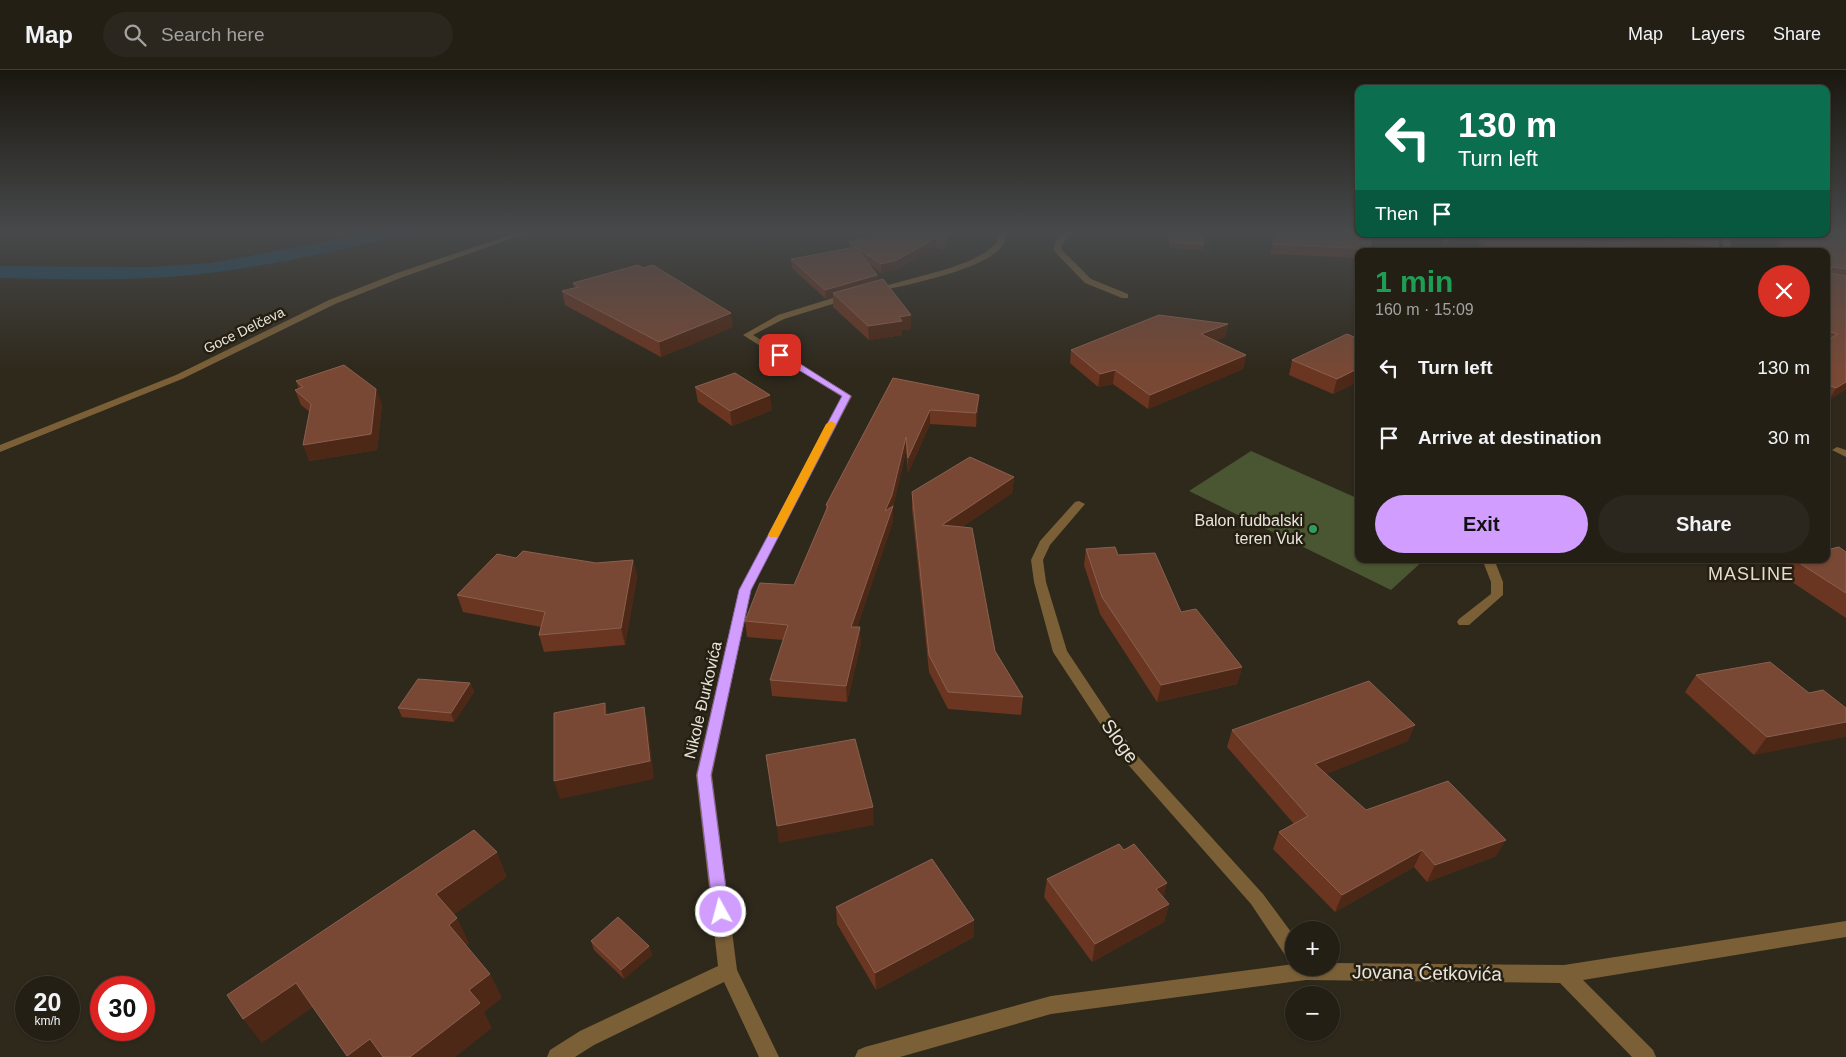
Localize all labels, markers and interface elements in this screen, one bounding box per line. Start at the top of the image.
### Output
search box [103,12,453,57]
text: Map [25,21,73,48]
icon: search [121,21,149,49]
text: Search here [161,24,265,45]
text: Map [1628,24,1663,44]
text: Layers [1691,24,1745,44]
text: Share [1773,24,1821,44]
icon: left [1375,105,1440,170]
text: 130 m [1458,105,1557,144]
text: Turn left [1458,146,1538,171]
icon: arrive [1428,200,1456,228]
text: Then [1375,203,1418,224]
text: 1 min [1375,265,1453,298]
button: close [1758,265,1810,317]
text: 160 m · 15:09 [1375,301,1474,318]
street label: Goce Delčeva [201,303,287,356]
pin [759,334,801,376]
icon: arrive [766,341,794,369]
icon: left [1375,354,1403,382]
text: Turn left [1418,357,1493,378]
text: 130 m [1757,357,1810,378]
icon: arrive [1375,424,1403,452]
text: Arrive at destination [1418,427,1602,448]
text: 30 m [1768,427,1810,448]
button: Exit [1375,495,1588,553]
button: Share [1598,495,1810,553]
place label: Balon fudbalski teren Vuk [1194,512,1304,547]
marker: Balon fudbalski teren Vuk [1307,523,1319,535]
district label: MASLINE [1708,564,1794,584]
street label: Nikole Đurkovića [681,640,725,760]
street label: Sloge [1097,715,1143,767]
position arrow [694,885,746,937]
map controls [1285,921,1340,1041]
button: + [1285,921,1340,976]
street label: Jovana Ćetkovića [1352,961,1503,985]
speed limit sign: 30 [90,976,155,1041]
button: − [1285,986,1340,1041]
text: 20 [34,988,61,1016]
text: km/h [34,1014,61,1028]

